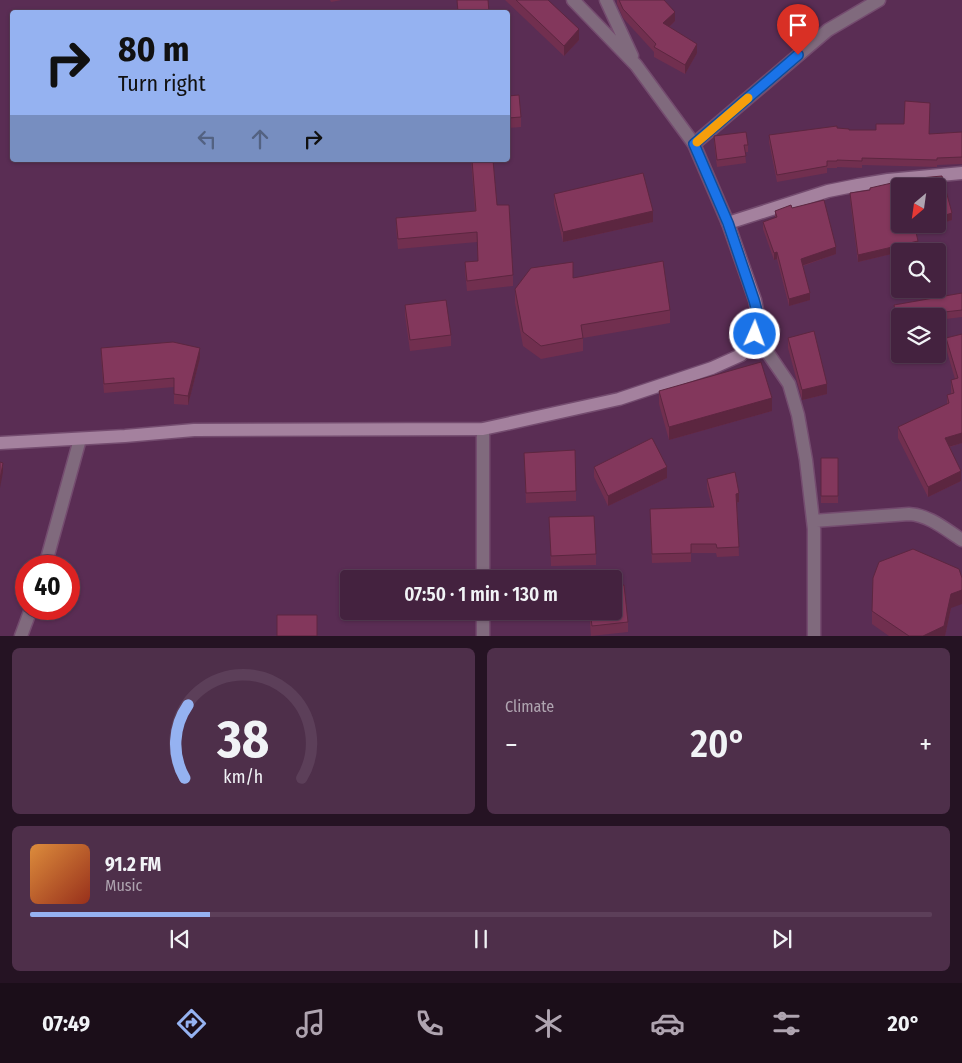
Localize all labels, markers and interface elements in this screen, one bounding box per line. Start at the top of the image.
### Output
pin [777,4,819,55]
icon: arrive [784,11,812,39]
text: 80 m [118,28,190,70]
icon: right [35,30,100,95]
text: Turn right [118,70,206,97]
icon: left [193,125,221,153]
icon: ahead [246,125,274,153]
icon: right [299,125,327,153]
north arrow [891,178,946,232]
map controls [891,178,946,363]
button: search [891,243,946,298]
position arrow [728,307,780,359]
button: layers [891,308,946,363]
speed limit sign: 40 [15,555,80,620]
text: 07:50 · 1 min · 130 m [404,583,558,606]
text: Climate [505,697,554,716]
text: 38 [216,708,270,771]
text: 20° [691,721,746,767]
text: − [505,728,518,761]
text: + [919,728,932,761]
text: km/h [224,766,263,788]
text: 91.2 FM [105,853,161,876]
text: Music [105,876,142,895]
icon: previous [166,925,194,953]
icon: pause [467,925,495,953]
icon: next [768,925,796,953]
icon: directions [174,1006,209,1041]
icon: music [293,1006,328,1041]
icon: phone [412,1006,447,1041]
icon: climate [531,1006,566,1041]
icon: car [650,1006,685,1041]
icon: filters [769,1006,804,1041]
text: 07:49 [42,1010,90,1037]
text: 20° [888,1010,920,1037]

